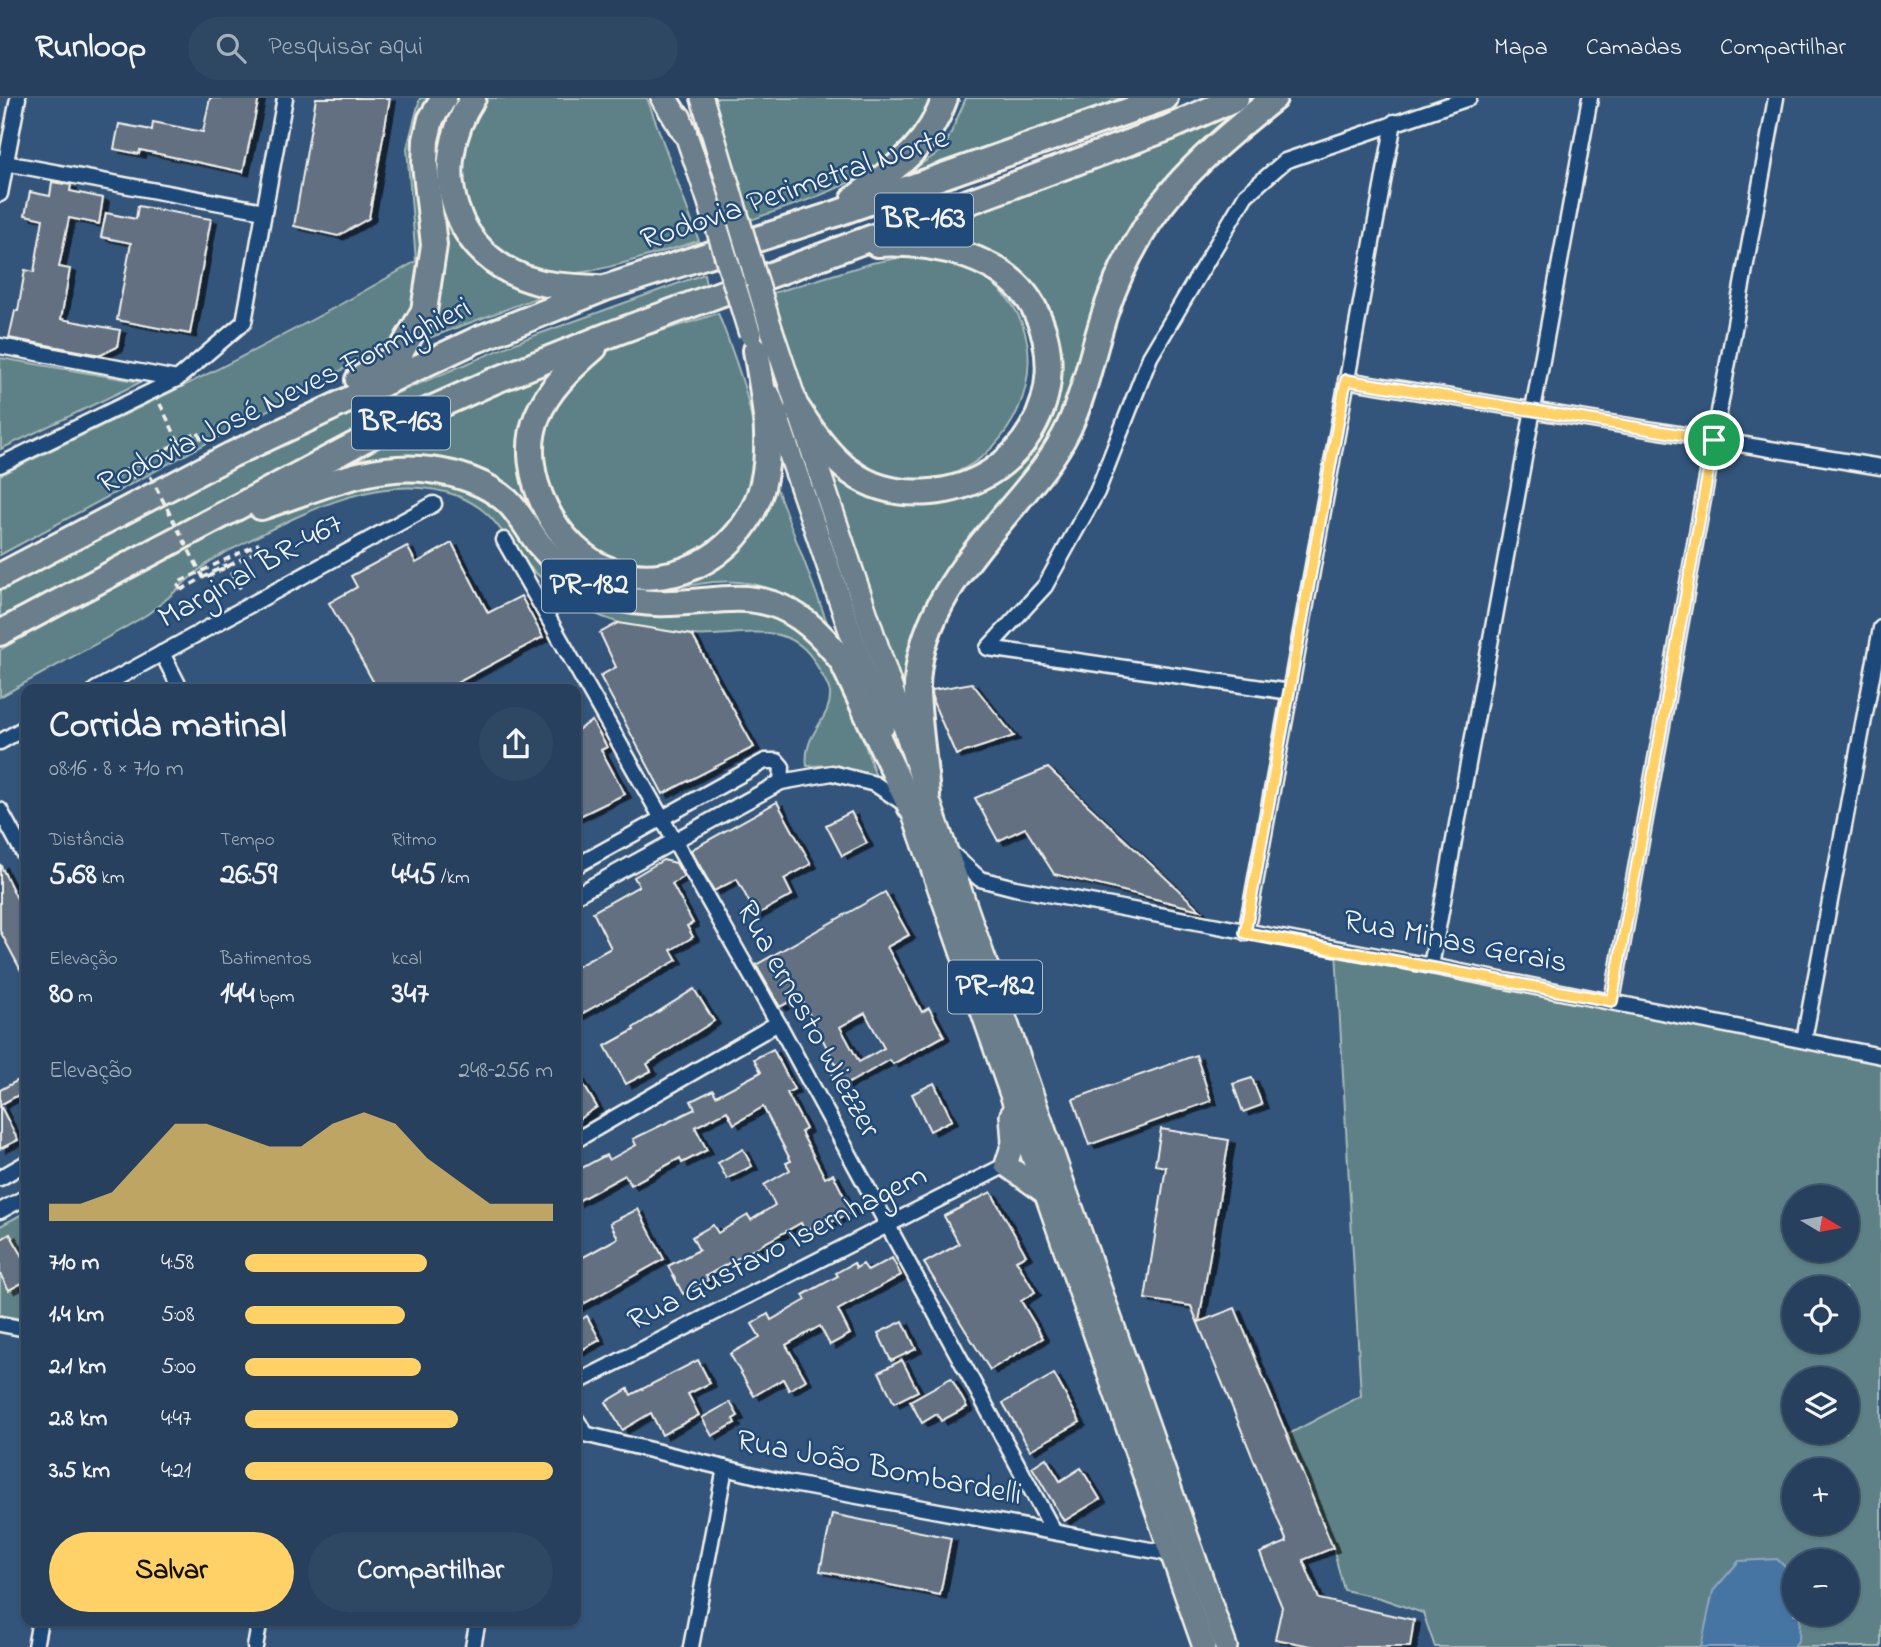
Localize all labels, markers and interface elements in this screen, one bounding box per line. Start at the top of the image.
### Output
search box [188,17,678,80]
text: Runloop [35,24,146,72]
icon: search [212,29,250,67]
text: Pesquisar aqui [268,29,423,67]
text: Mapa [1494,31,1548,66]
text: Camadas [1586,31,1682,66]
text: Compartilhar [1720,31,1846,66]
street label: Rodovia Perimetral Norte [635,115,956,265]
road number: BR-163 [875,194,973,246]
street label: Rodovia José Neves Formighieri [90,286,480,508]
road number: BR-163 [352,396,450,450]
pin [1684,410,1744,470]
icon: arrive [1695,421,1733,459]
street label: Marginal BR-467 [150,502,352,642]
road number: PR-182 [542,559,636,612]
text: Corrida matinal [49,699,287,755]
button: share [479,707,553,781]
text: 08:16 · 8 × 710 m [49,753,184,786]
text: Distância [49,827,124,854]
text: Tempo [220,827,275,854]
text: Ritmo [392,827,437,854]
text: 5.68 [49,854,97,898]
text: 26:59 [220,854,277,898]
text: 4:45 [392,854,436,898]
text: km [97,865,125,892]
text: /km [436,865,470,892]
street label: Rua ernesto Wiezzer [722,893,892,1147]
street label: Rua Minas Gerais [1339,898,1571,988]
text: Elevação [49,946,118,973]
text: Batimentos [220,946,312,973]
text: kcal [392,946,422,973]
road number: PR-182 [948,960,1042,1014]
text: 80 [49,973,73,1017]
text: 144 [220,973,255,1017]
text: 347 [392,973,429,1017]
text: m [73,984,93,1011]
text: bpm [255,984,294,1011]
text: Elevação [49,1055,132,1088]
text: 248–256 m [459,1055,553,1088]
street label: Rua Gustavo Isernhagem [620,1153,936,1345]
north arrow [1782,1185,1858,1262]
map controls [1782,1185,1859,1626]
text: 710 m [49,1247,99,1280]
text: 4:58 [161,1247,194,1280]
button: locate [1782,1276,1859,1353]
text: 1.4 km [49,1299,104,1332]
text: 5:08 [161,1299,195,1332]
text: 2.1 km [49,1351,106,1384]
text: 5:00 [161,1351,196,1384]
button: layers [1782,1367,1859,1444]
text: 2.8 km [49,1403,107,1436]
text: 4:47 [161,1403,191,1436]
street label: Rua João Bombardelli [732,1418,1026,1520]
text: 3.5 km [49,1455,110,1488]
text: 4:21 [161,1455,191,1488]
button: + [1782,1458,1859,1535]
button: Salvar [49,1532,294,1612]
button: Compartilhar [308,1532,553,1612]
button: − [1782,1549,1859,1626]

